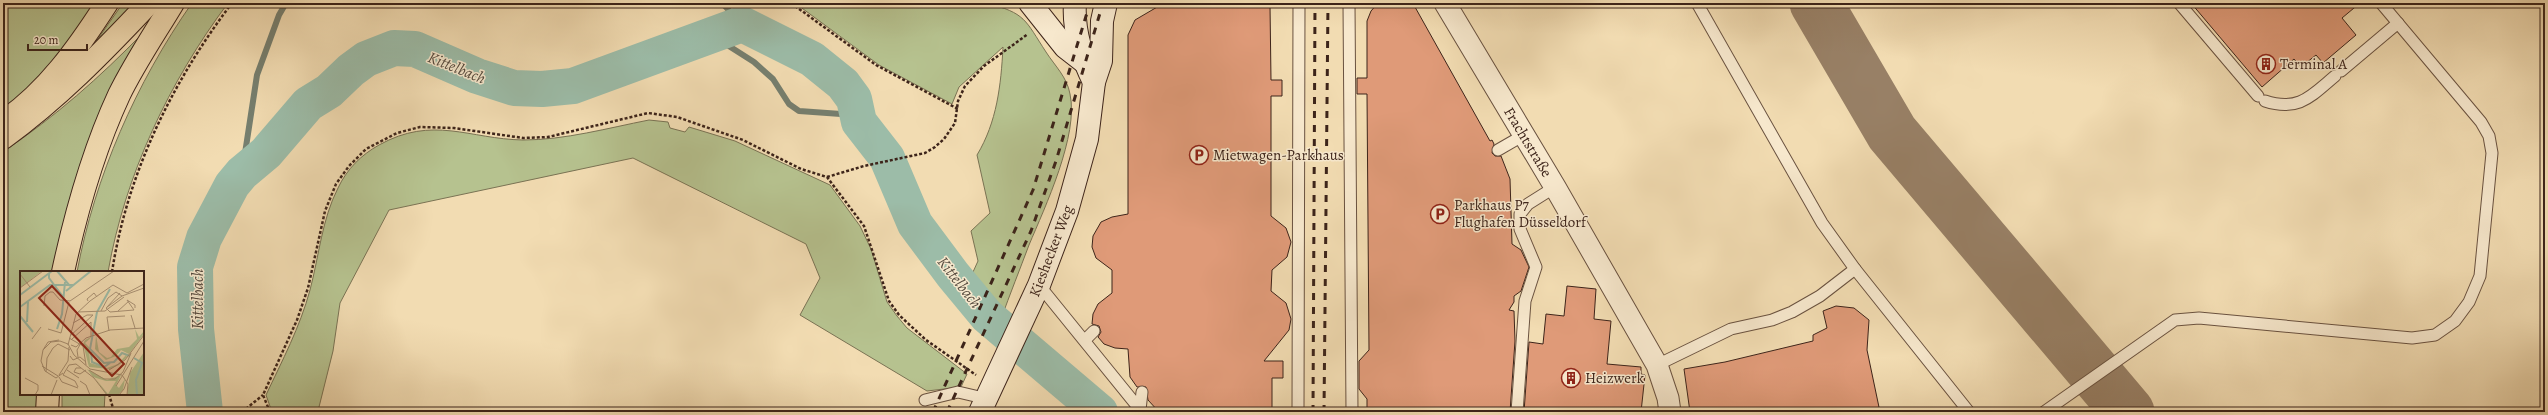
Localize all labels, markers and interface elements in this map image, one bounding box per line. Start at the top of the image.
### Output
scale bar [28,26,87,52]
text: 20 m [34,32,58,48]
water label: Kittelbach [424,46,489,90]
building icon: Terminal A [2255,53,2277,75]
place label: Terminal A [2280,54,2347,74]
street label: Frachtstraße [1499,103,1557,181]
parking icon: Mietwagen-Parkhaus [1188,144,1210,166]
place label: Mietwagen-Parkhaus [1213,145,1344,165]
place label: Parkhaus P7 Flughafen Düsseldorf [1454,195,1588,232]
street label: Kieshecker Weg [1024,202,1078,300]
parking icon: Parkhaus P7 Flughafen Düsseldorf [1429,203,1451,225]
water label: Kittelbach [932,252,987,313]
water label: Kittelbach [187,269,209,329]
inset map [20,271,144,395]
building icon: Heizwerk [1560,367,1582,389]
place label: Heizwerk [1585,368,1645,388]

